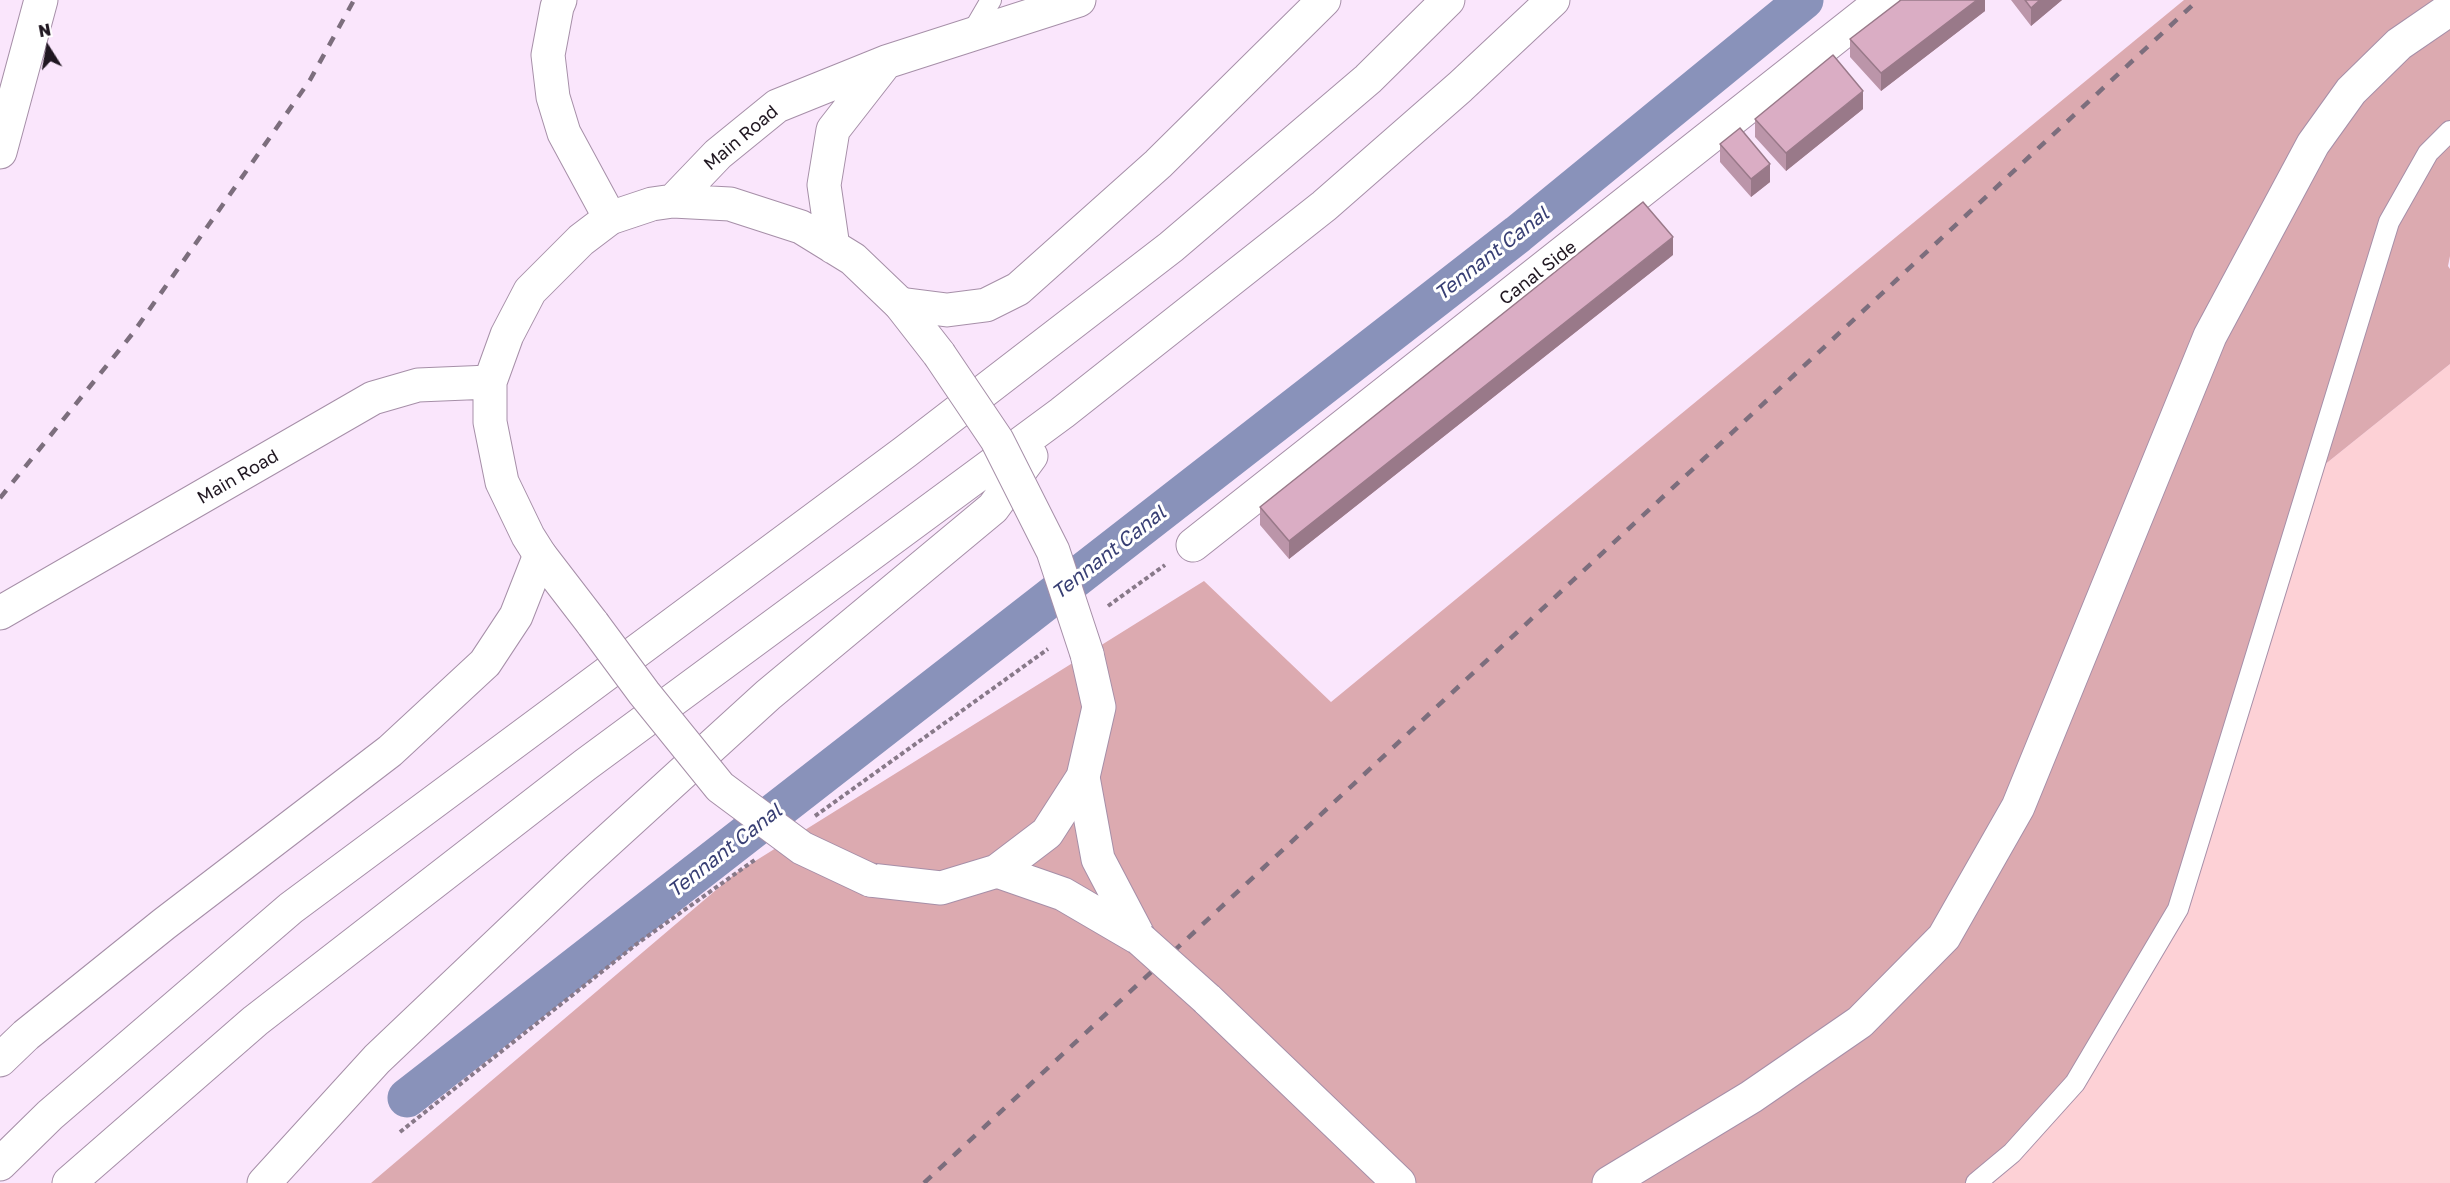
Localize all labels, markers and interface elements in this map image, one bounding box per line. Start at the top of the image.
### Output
north arrow [18,18,78,78]
text: N [37,19,52,41]
street label: Main Road [700,101,782,175]
water label: Tennant Canal [1430,202,1554,306]
street label: Canal Side [1495,236,1581,310]
street label: Main Road [194,445,282,509]
water label: Tennant Canal [1047,501,1171,605]
water label: Tennant Canal [663,799,787,903]

